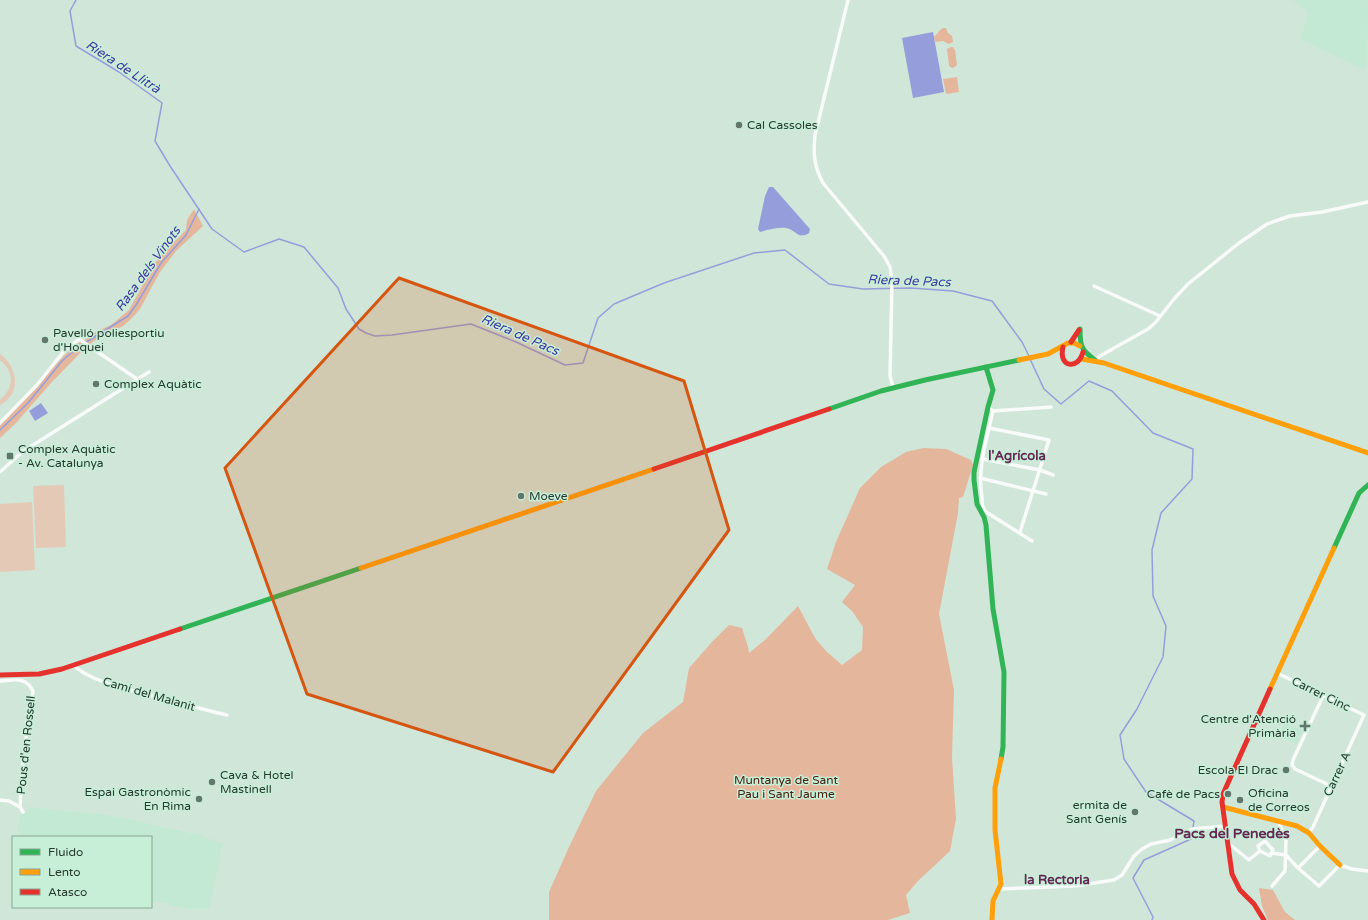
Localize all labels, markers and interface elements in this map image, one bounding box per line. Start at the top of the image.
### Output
water label: Riera de Llitrà [83,37,164,97]
place label: Cal Cassoles [747,118,818,132]
marker: Cal Cassoles [734,120,744,130]
water label: Rasa dels Vinots [112,223,185,315]
water label: Riera de Pacs [867,272,952,290]
water label: Riera de Pacs [479,311,562,360]
place label: Pavelló poliesportiu d'Hoquei [53,326,165,354]
marker: Pavelló poliesportiu d'Hoquei [40,335,50,345]
place label: Complex Aquàtic [104,377,202,391]
marker: Complex Aquàtic [91,379,101,389]
place label: Complex Aquàtic - Av. Catalunya [18,442,116,470]
district label: l'Agrícola [988,448,1046,464]
marker: Complex Aquàtic - Av. Catalunya [5,451,15,461]
place label: Moeve [529,489,568,503]
marker: Moeve [516,491,526,501]
street label: Camí del Malanit [101,674,197,714]
street label: Carrer Cinc [1289,674,1353,714]
street label: Pous d'en Rossell [14,695,38,795]
place label: Centre d'Atenció Primària [1201,712,1296,740]
marker: Centre d'Atenció Primària [1299,720,1311,732]
street label: Carrer A [1321,749,1353,799]
place label: Escola El Drac [1198,763,1278,777]
marker: Escola El Drac [1281,765,1291,775]
place label: Cava & Hotel Mastinell [220,768,293,796]
park label: Muntanya de Sant Pau i Sant Jaume [734,773,838,801]
marker: Cava & Hotel Mastinell [207,777,217,787]
place label: Espai Gastronòmic En Rima [84,785,191,813]
place label: Oficina de Correos [1248,786,1310,814]
place label: Cafè de Pacs [1147,787,1220,801]
marker: Cafè de Pacs [1223,789,1233,799]
marker: Espai Gastronòmic En Rima [194,794,204,804]
marker: Oficina de Correos [1235,795,1245,805]
place label: ermita de Sant Genís [1066,798,1127,826]
marker: ermita de Sant Genís [1130,807,1140,817]
district label: Pacs del Penedès [1174,825,1290,842]
legend [12,836,152,908]
text: Fluido [48,845,83,859]
text: Lento [48,865,81,879]
district label: la Rectoria [1024,872,1090,888]
text: Atasco [48,885,87,899]

